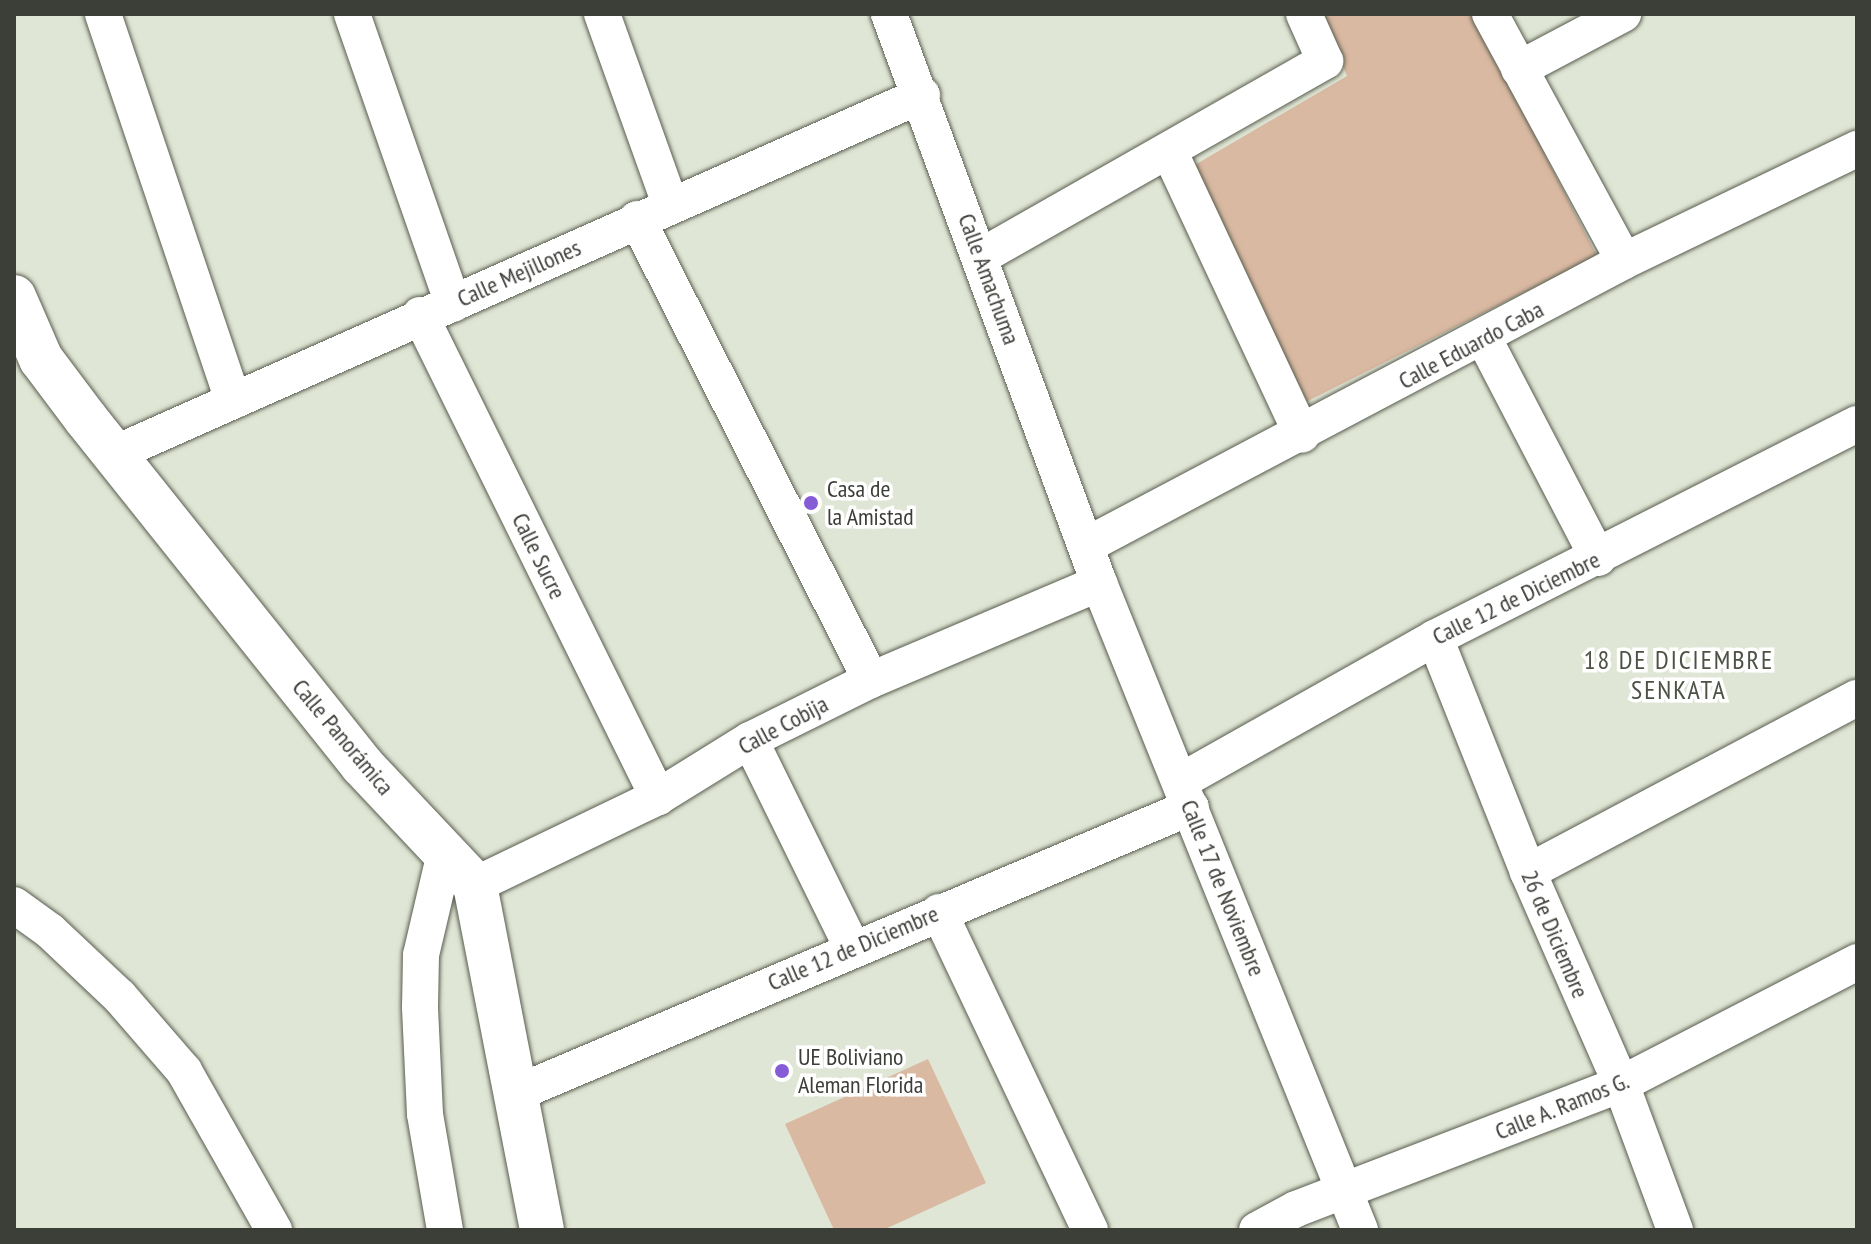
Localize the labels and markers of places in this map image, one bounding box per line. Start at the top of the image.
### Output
place label: Casa de la Amistad [827,475,914,531]
marker: Casa de la Amistad [802,494,820,512]
place label: UE Boliviano Aleman Florida [798,1043,923,1099]
marker: UE Boliviano Aleman Florida [773,1062,791,1080]

